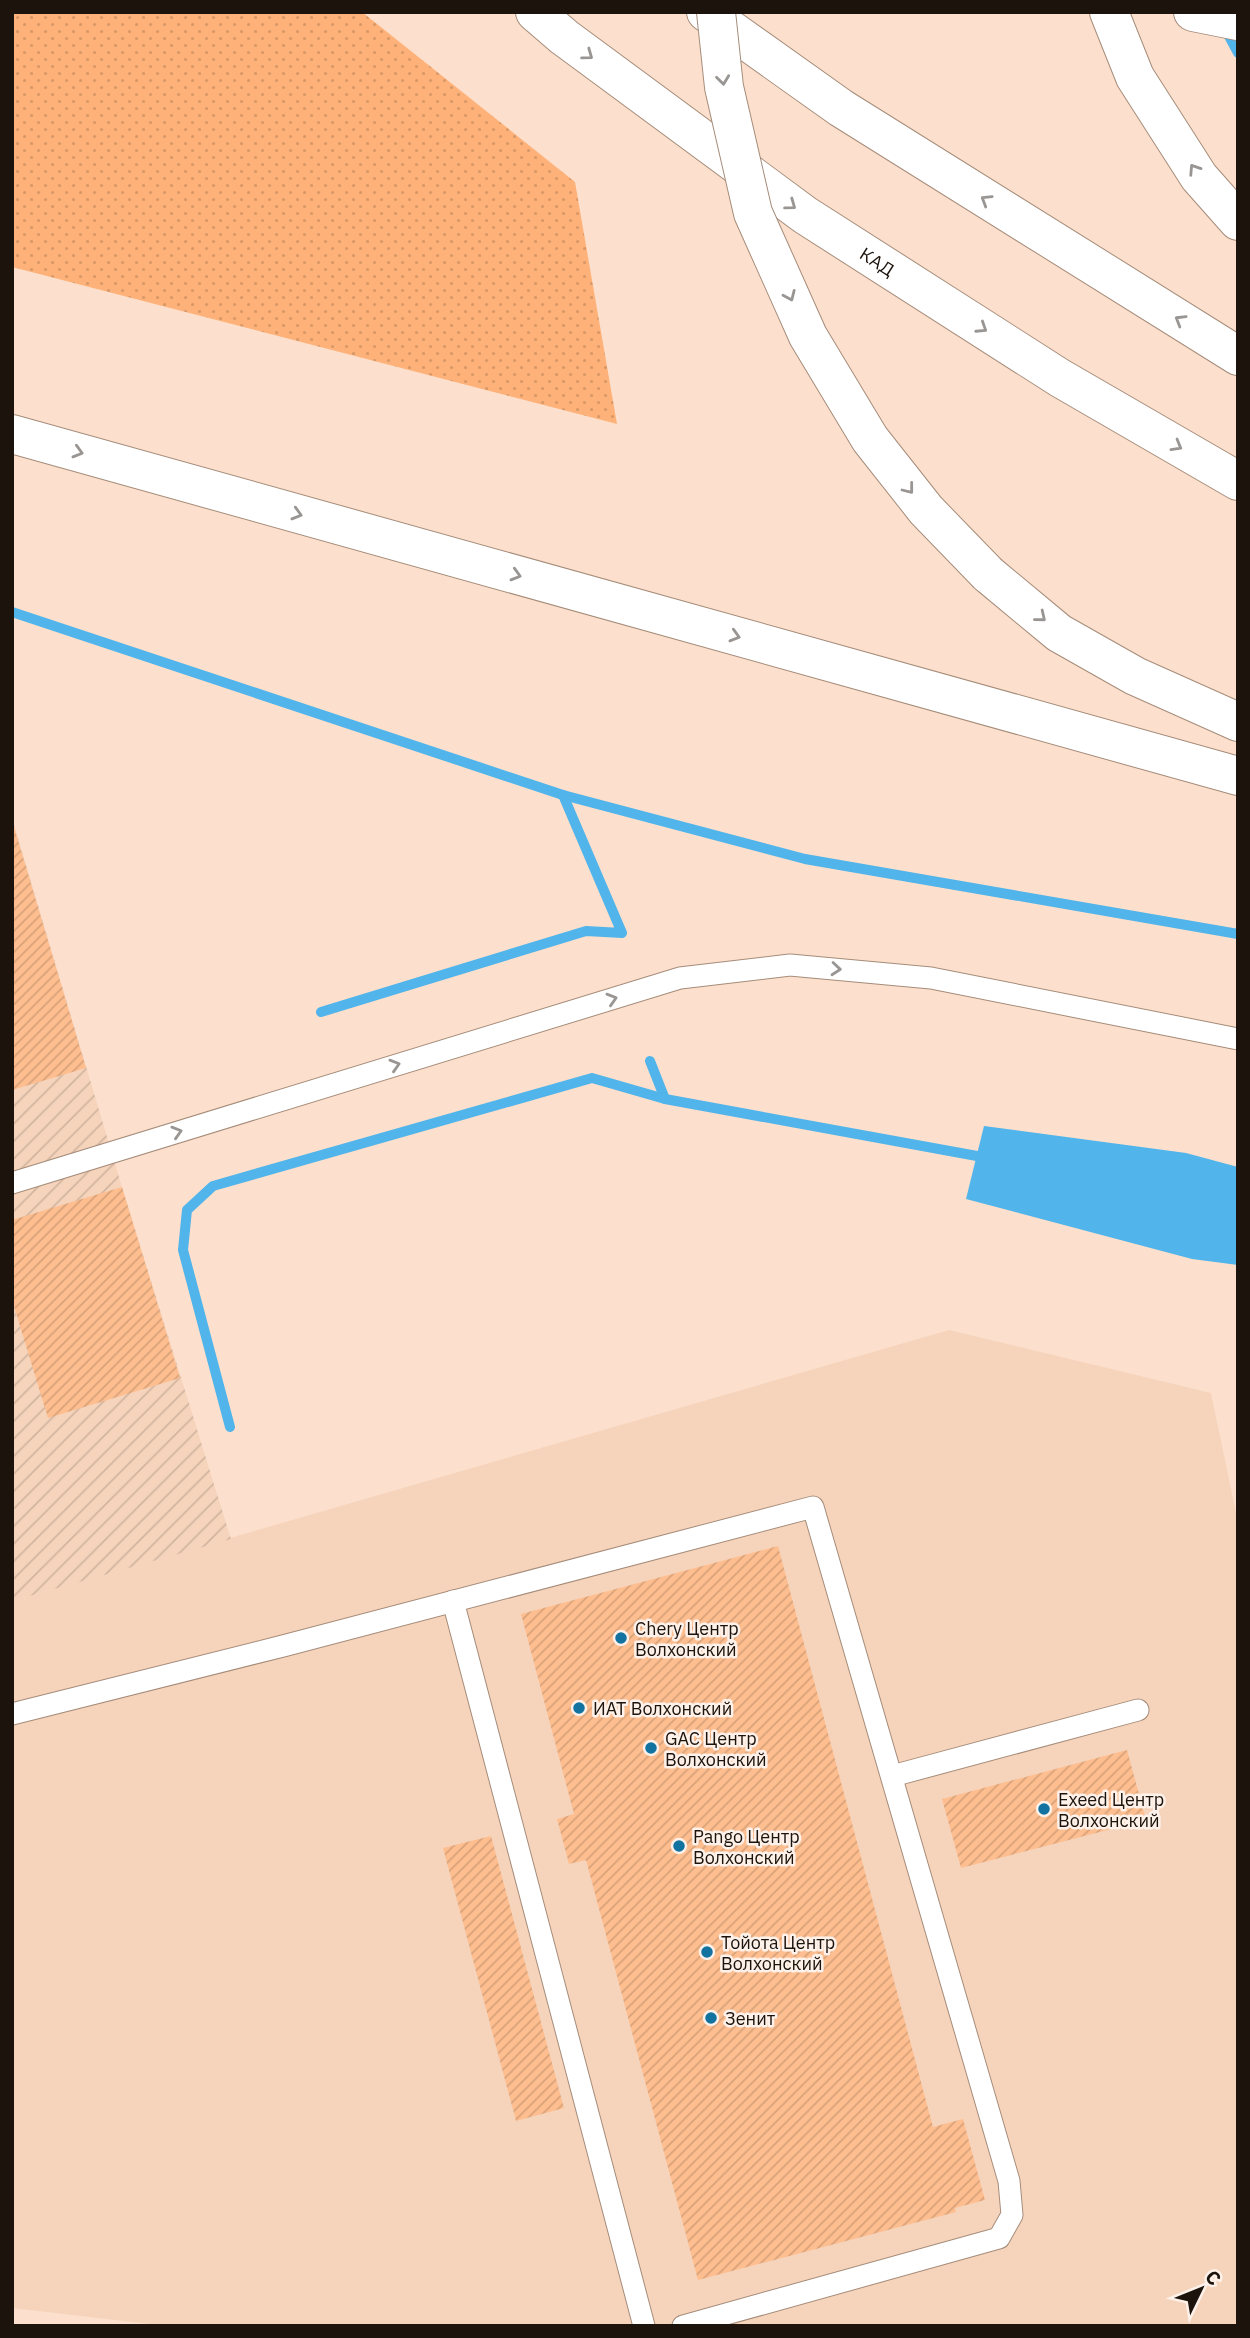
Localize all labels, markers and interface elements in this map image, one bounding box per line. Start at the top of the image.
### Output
one-way arrow [580,47,593,59]
one-way arrow [716,74,731,86]
one-way arrow [1189,163,1202,176]
one-way arrow [783,196,796,209]
one-way arrow [981,196,994,209]
street label: КАД [856,242,899,281]
one-way arrow [782,289,796,302]
one-way arrow [1174,316,1187,329]
one-way arrow [974,320,987,333]
one-way arrow [1169,438,1182,451]
one-way arrow [72,444,84,458]
one-way arrow [901,482,914,494]
one-way arrow [291,505,303,520]
one-way arrow [510,567,522,581]
one-way arrow [1033,609,1045,622]
one-way arrow [729,628,741,643]
one-way arrow [831,961,842,976]
one-way arrow [606,993,618,1007]
one-way arrow [389,1059,401,1074]
one-way arrow [171,1126,183,1140]
place label: Chery Центр Волхонский [635,1617,739,1661]
marker: Chery Центр Волхонский [613,1630,629,1646]
place label: ИАТ Волхонский [593,1697,732,1720]
marker: ИАТ Волхонский [571,1700,587,1716]
place label: GAC Центр Волхонский [665,1727,767,1771]
marker: GAC Центр Волхонский [643,1740,659,1756]
place label: Exeed Центр Волхонский [1058,1788,1164,1832]
marker: Exeed Центр Волхонский [1036,1801,1052,1817]
place label: Pango Центр Волхонский [693,1825,800,1869]
marker: Pango Центр Волхонский [671,1838,687,1854]
place label: Тойота Центр Волхонский [721,1931,835,1975]
marker: Тойота Центр Волхонский [699,1944,715,1960]
place label: Зенит [725,2007,776,2030]
marker: Зенит [703,2010,719,2026]
north arrow [1166,2254,1236,2324]
text: С [1200,2265,1226,2290]

